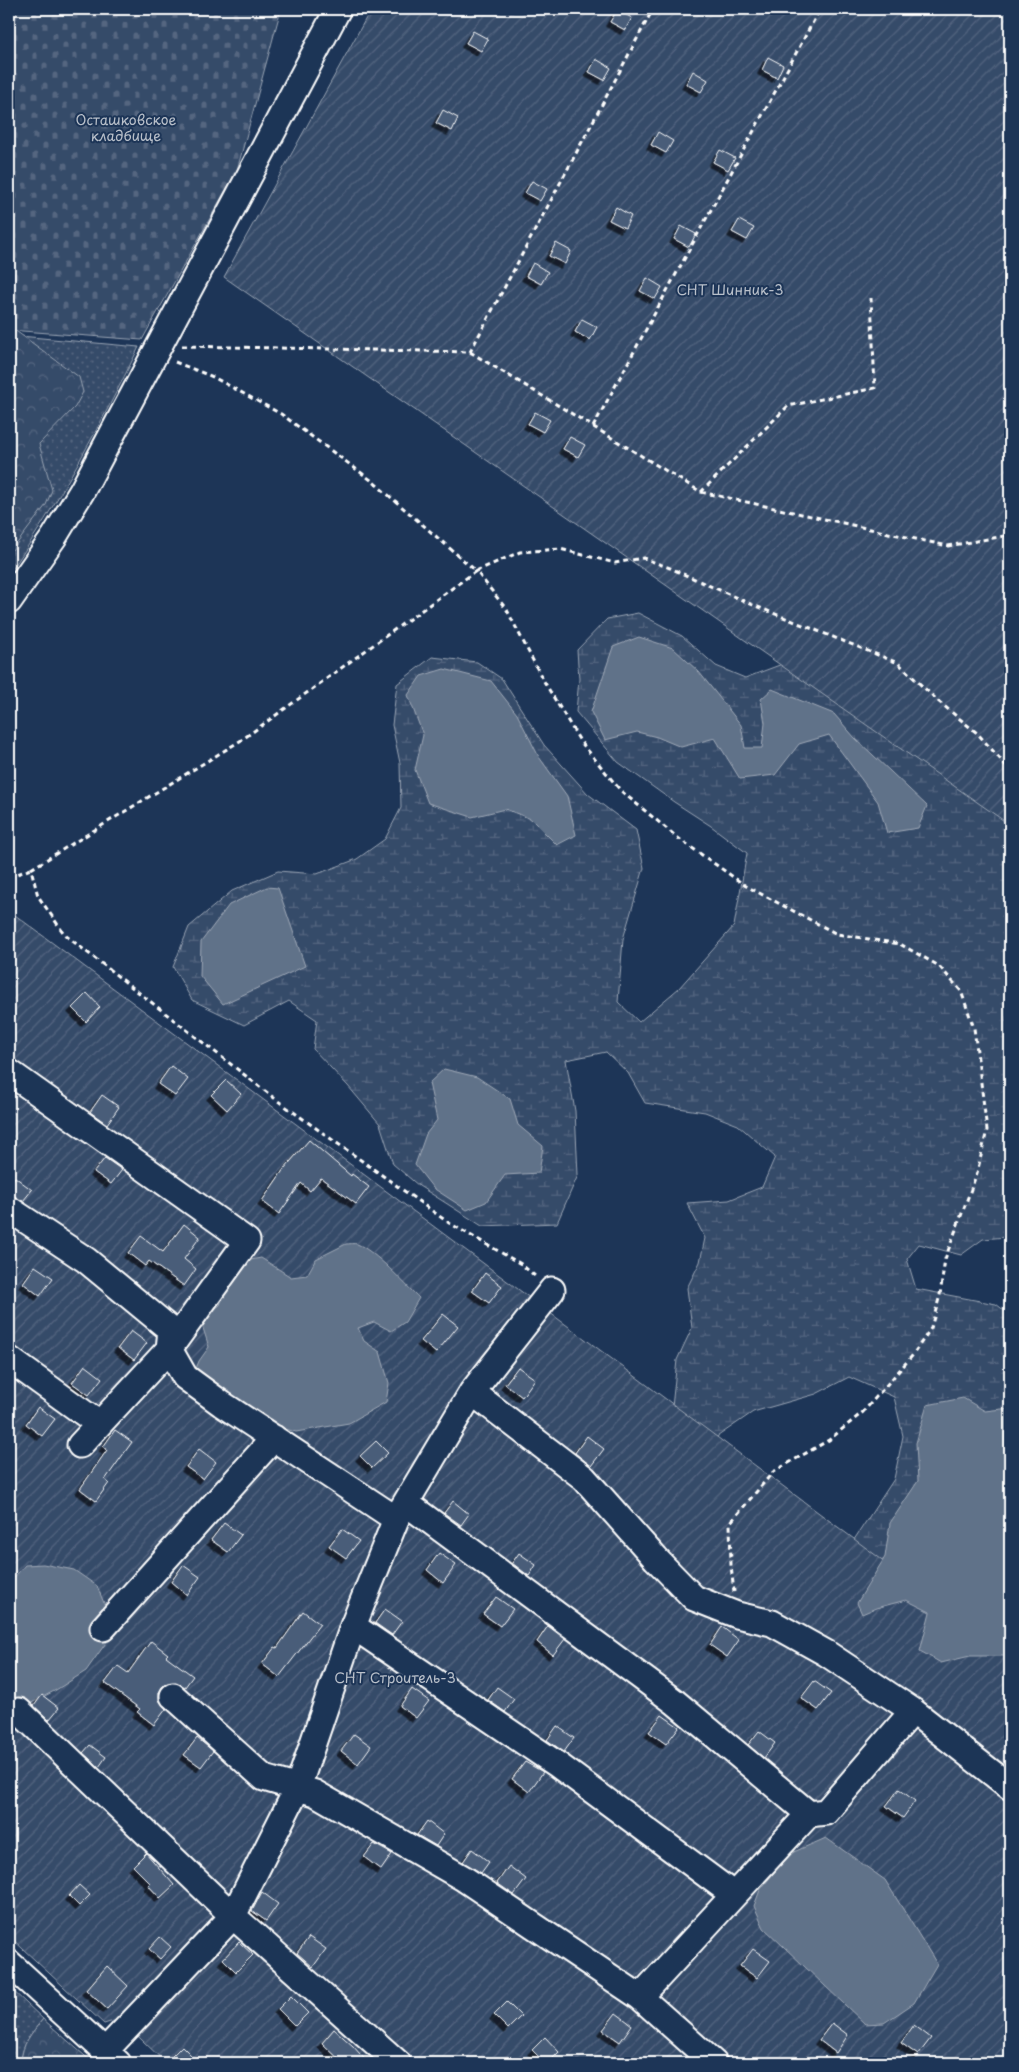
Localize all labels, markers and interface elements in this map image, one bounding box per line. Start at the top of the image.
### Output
park label: Осташковское кладбище [76,109,177,146]
park label: СНТ Шинник-3 [676,279,784,300]
park label: СНТ Строитель-3 [334,1667,456,1688]

